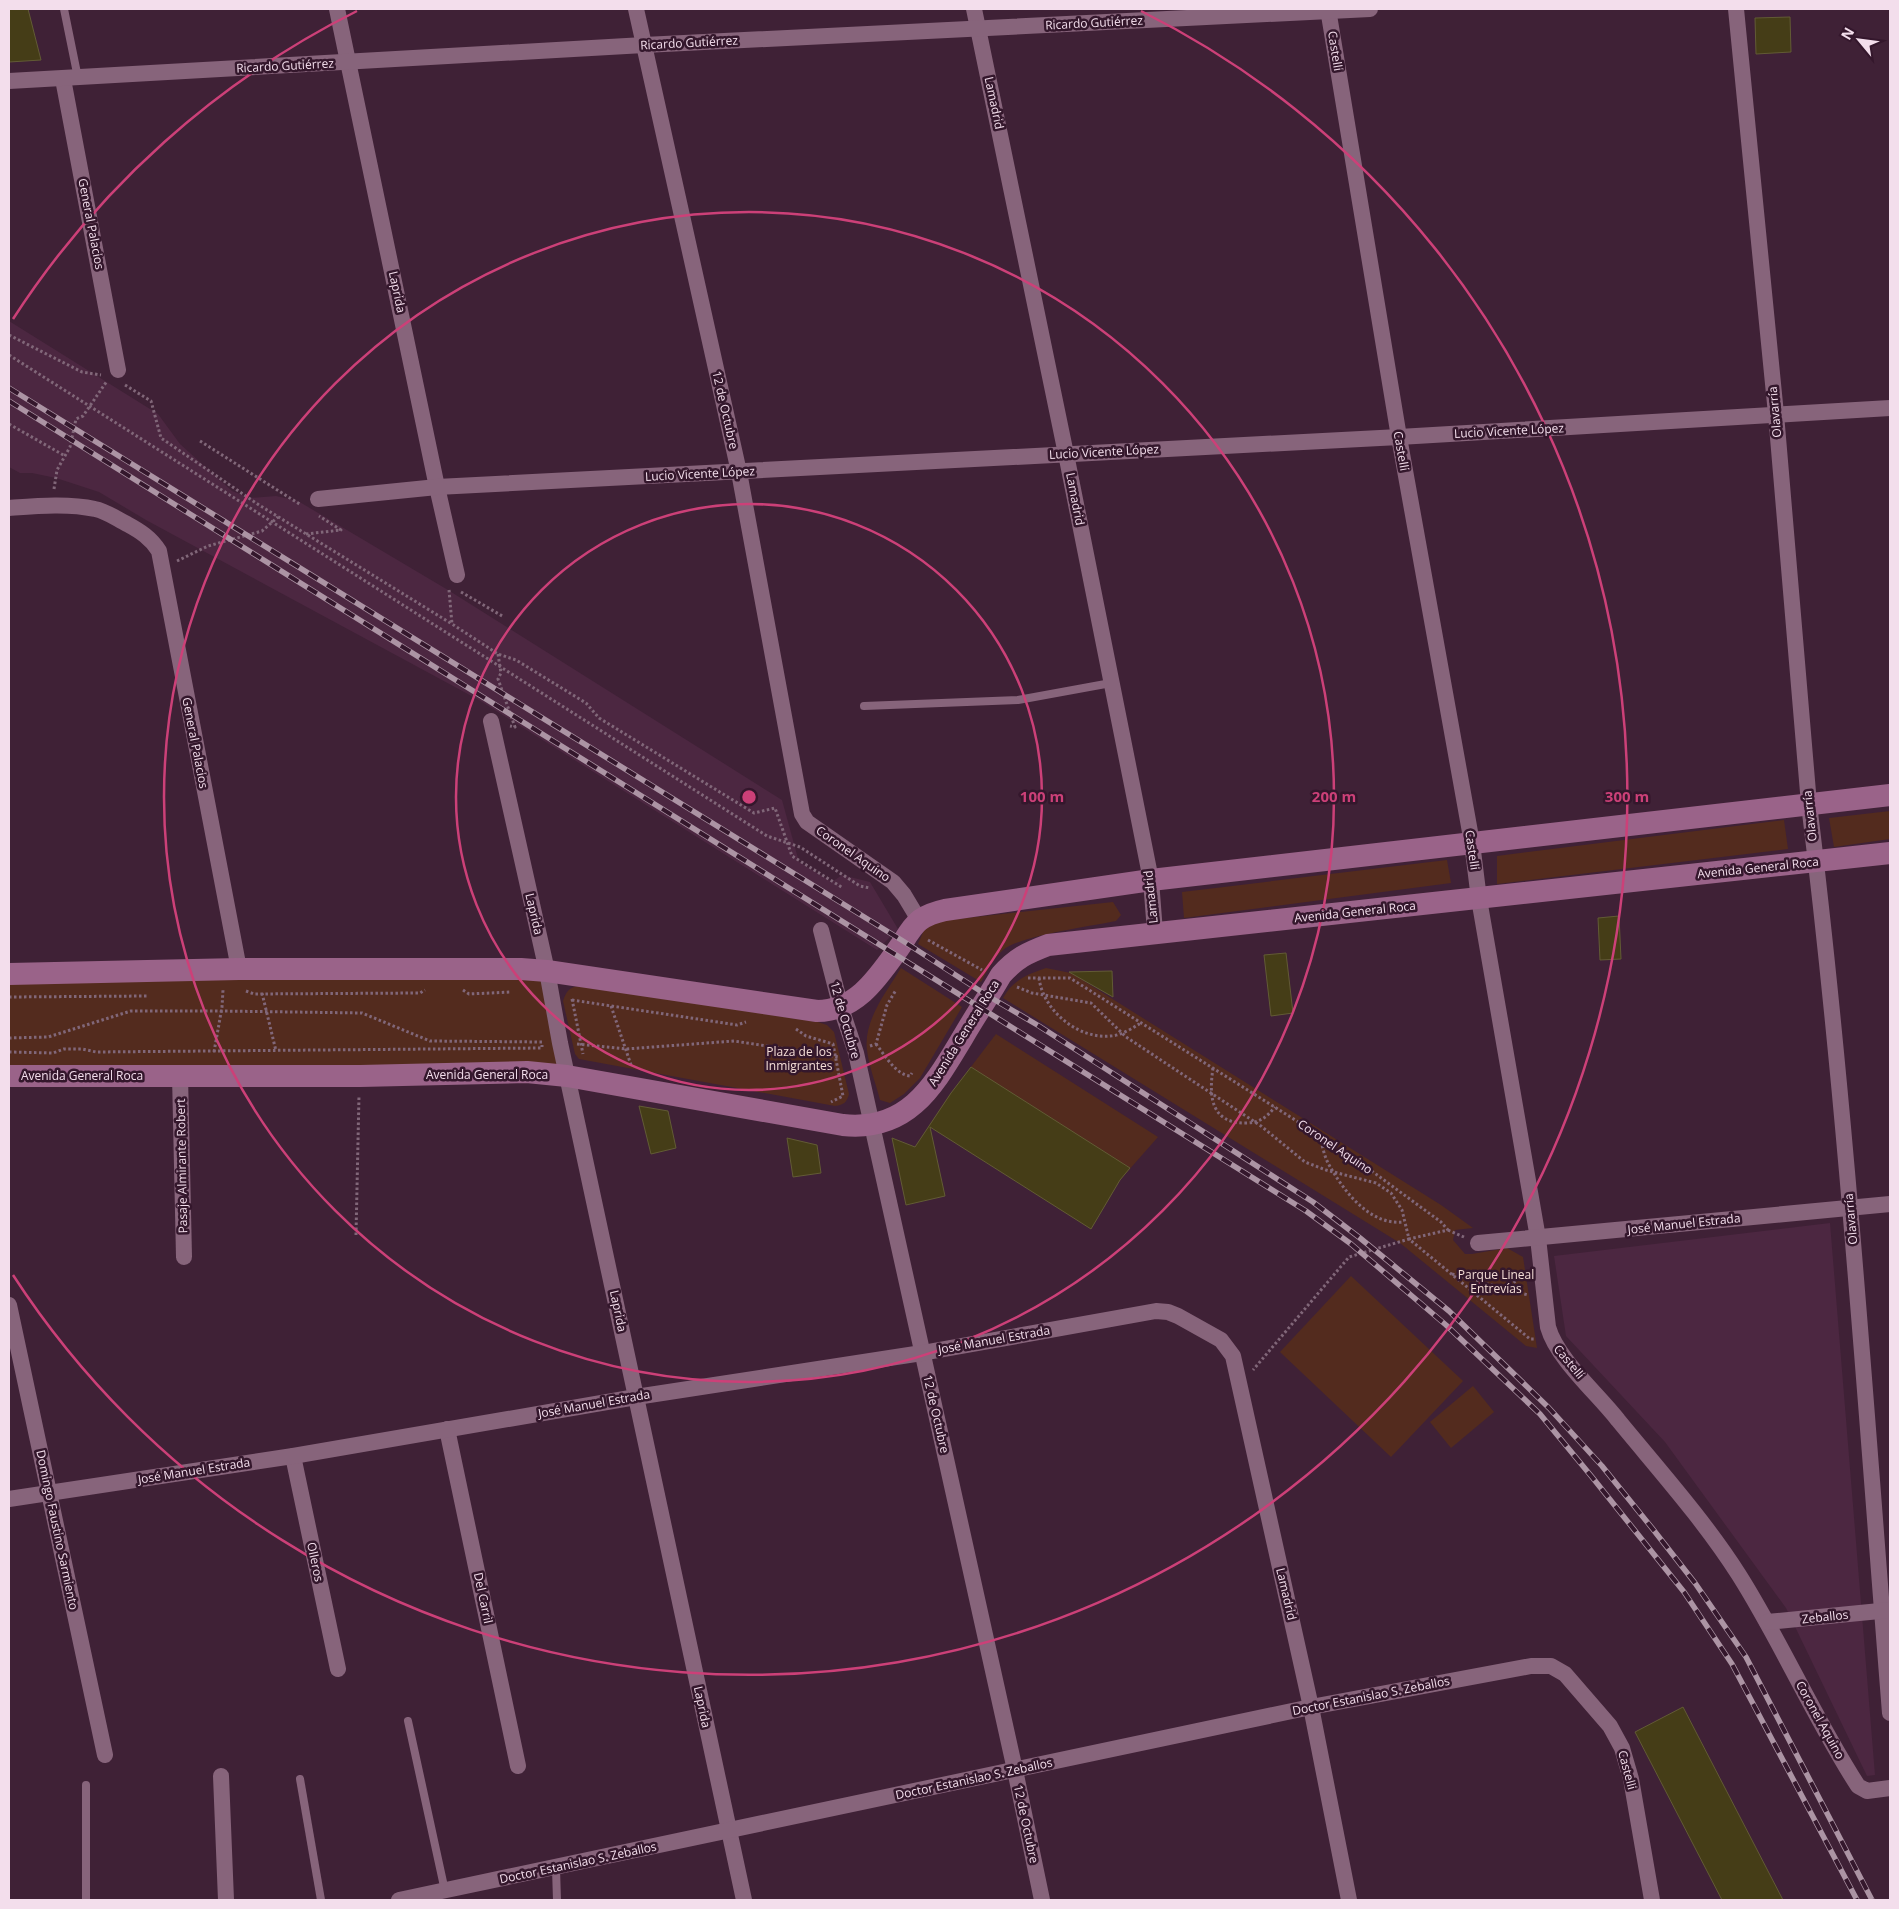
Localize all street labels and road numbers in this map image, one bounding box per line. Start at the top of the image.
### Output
street label: Ricardo Gutiérrez [1045,11,1144,34]
street label: Castelli [1324,30,1347,72]
street label: Ricardo Gutiérrez [640,31,739,54]
street label: Ricardo Gutiérrez [236,54,335,77]
street label: Lamadrid [981,75,1008,131]
street label: General Palacios [74,177,109,271]
street label: Laprida [385,269,410,314]
street label: 12 de Octubre [708,369,743,451]
street label: Olavarría [1764,386,1785,438]
street label: Lucio Vicente López [1454,419,1565,442]
street label: Castelli [1390,430,1413,472]
street label: Lucio Vicente López [1049,440,1160,463]
street label: Lucio Vicente López [645,462,756,485]
street label: Lamadrid [1062,471,1089,527]
street label: General Palacios [178,696,213,790]
street label: Olavarría [1798,790,1821,842]
street label: Coronel Aquino [813,822,894,886]
street label: Castelli [1461,829,1484,871]
street label: Avenida General Roca [1696,853,1820,882]
street label: Lamadrid [1139,870,1162,924]
street label: Laprida [521,891,548,936]
street label: Avenida General Roca [1293,897,1417,926]
street label: Avenida General Roca [924,976,1003,1089]
street label: 12 de Octubre [826,979,865,1061]
street label: Avenida General Roca [426,1066,548,1083]
street label: Avenida General Roca [21,1067,143,1084]
street label: Pasaje Almirante Robert [172,1098,191,1234]
street label: Coronel Aquino [1294,1115,1376,1178]
street label: Olavarría [1840,1193,1861,1245]
street label: José Manuel Estrada [1626,1209,1741,1238]
street label: Laprida [606,1288,631,1333]
street label: José Manuel Estrada [936,1321,1051,1358]
street label: Castelli [1550,1341,1589,1382]
street label: 12 de Octubre [919,1373,954,1455]
street label: José Manuel Estrada [536,1385,651,1422]
street label: Domingo Faustino Sarmiento [32,1448,83,1611]
street label: José Manuel Estrada [136,1453,251,1488]
street label: Olleros [303,1541,328,1583]
street label: Lamadrid [1272,1566,1301,1622]
street label: Del Carril [470,1571,497,1625]
street label: Zeballos [1801,1606,1849,1627]
street label: Doctor Estanislao S. Zeballos [1291,1672,1451,1719]
street label: Coronel Aquino [1792,1678,1849,1762]
street label: Laprida [690,1684,715,1729]
street label: Castelli [1614,1748,1641,1791]
street label: Doctor Estanislao S. Zeballos [894,1753,1054,1803]
street label: 12 de Octubre [1010,1783,1043,1865]
street label: Doctor Estanislao S. Zeballos [498,1837,658,1887]

